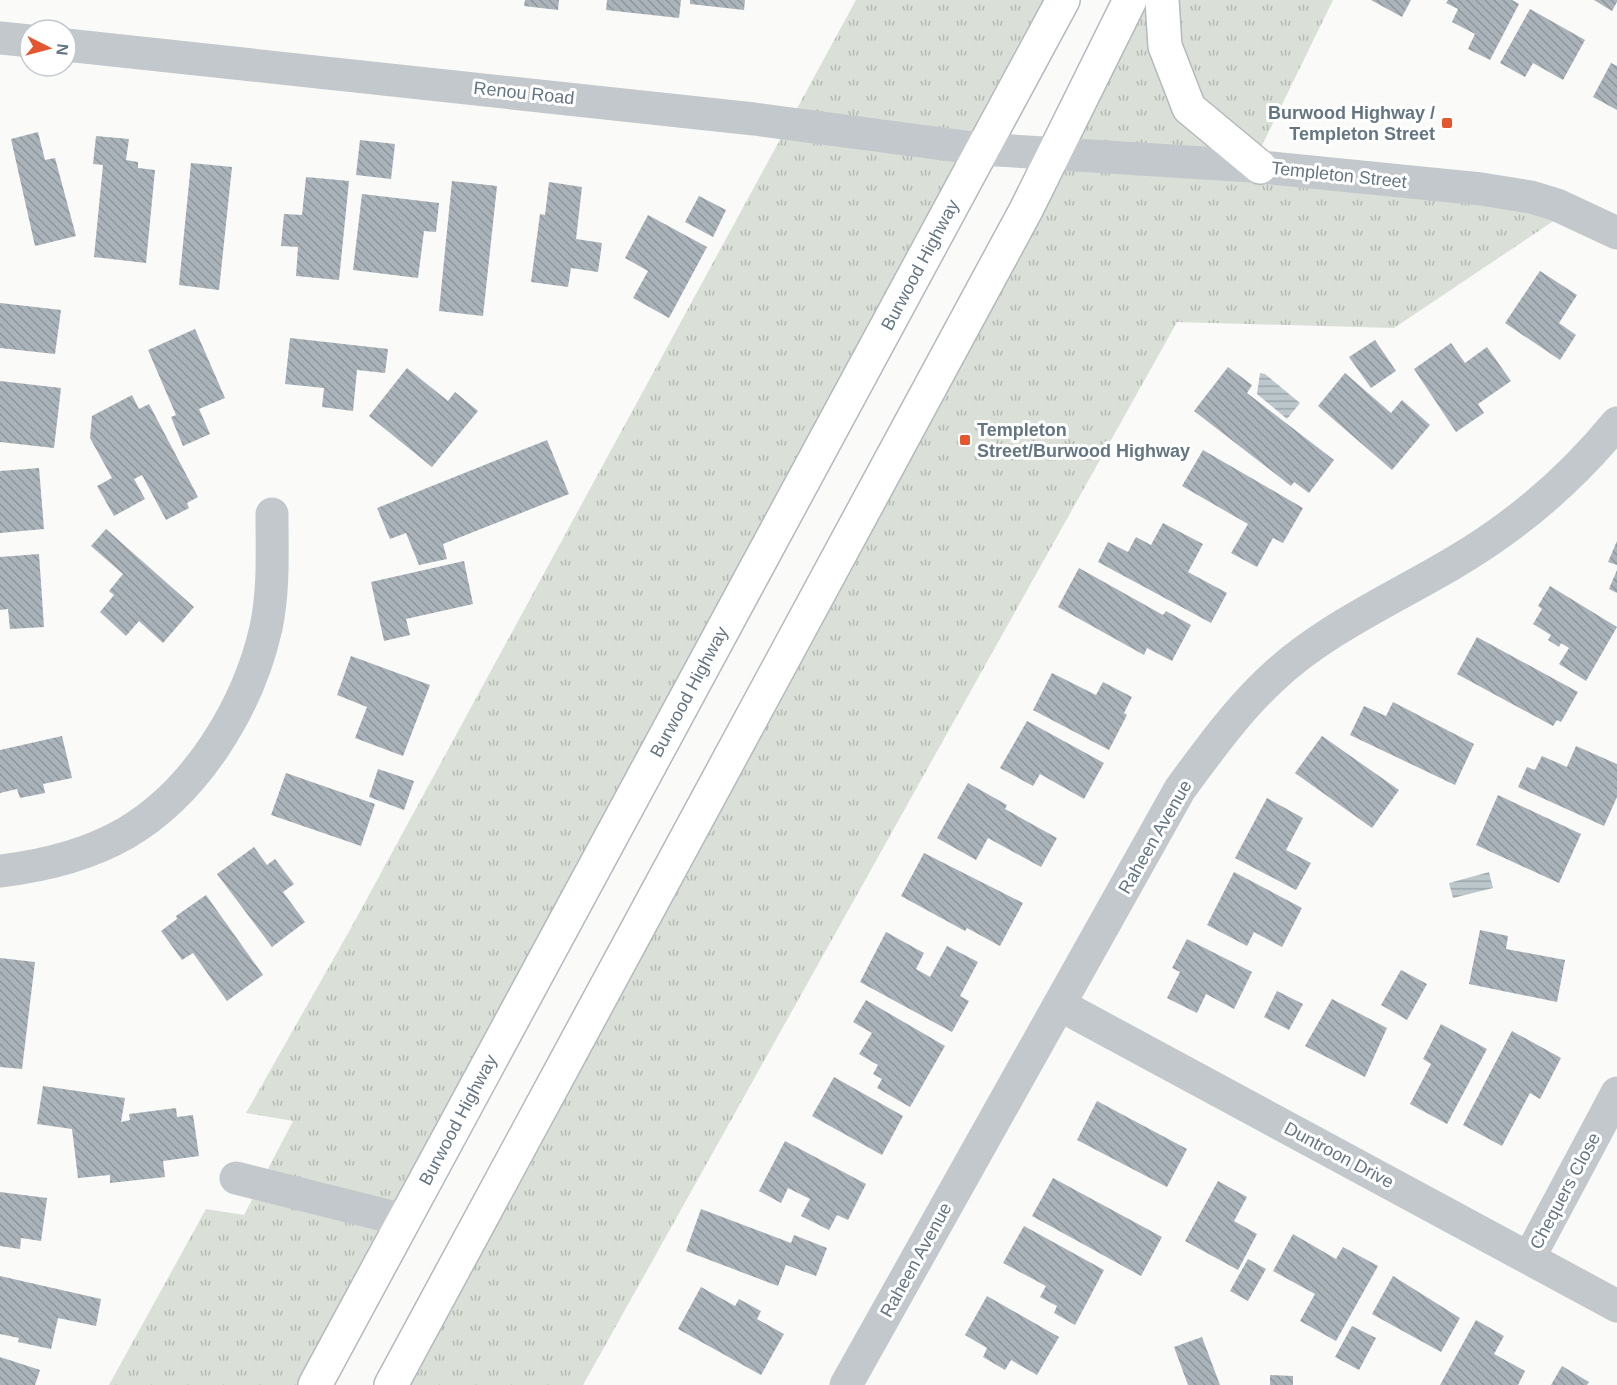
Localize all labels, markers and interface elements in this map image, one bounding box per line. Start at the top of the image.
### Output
north arrow [18,18,78,78]
text: N [53,43,71,56]
street label: Renou Road [473,78,575,108]
place label: Burwood Highway / Templeton Street [1268,103,1435,144]
marker: Burwood Highway / Templeton Street [1440,116,1454,130]
street label: Templeton Street [1270,158,1408,192]
street label: Burwood Highway [877,196,963,334]
place label: Templeton Street/Burwood Highway [977,420,1190,461]
marker: Templeton Street/Burwood Highway [958,433,972,447]
street label: Burwood Highway [646,623,732,761]
street label: Raheen Avenue [1114,777,1196,897]
street label: Burwood Highway [415,1051,501,1189]
street label: Duntroon Drive [1281,1118,1397,1192]
street label: Chequers Close [1526,1129,1604,1253]
street label: Raheen Avenue [876,1199,956,1321]

